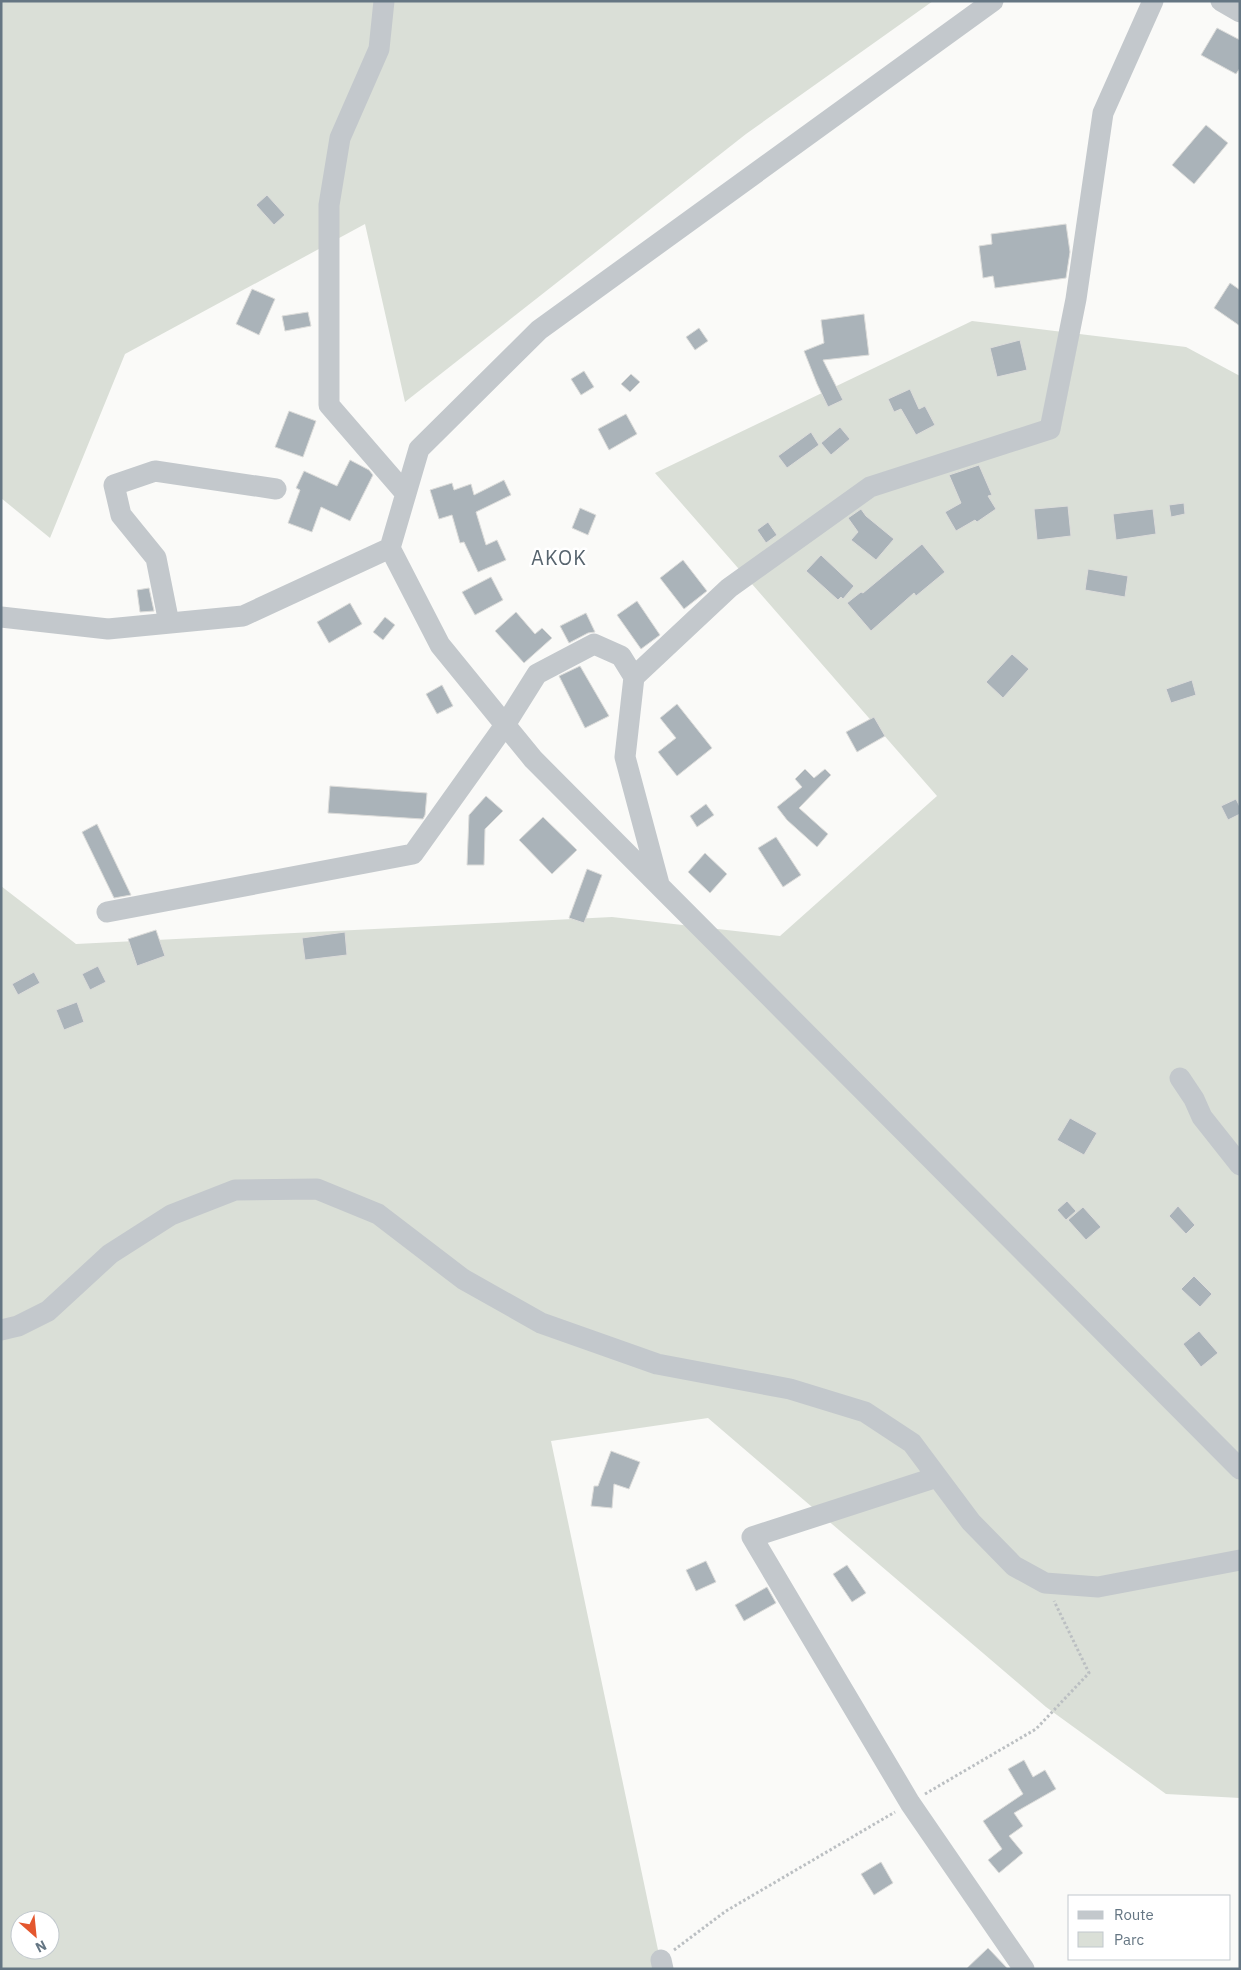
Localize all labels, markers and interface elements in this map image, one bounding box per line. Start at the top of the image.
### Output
district label: AKOK [531,544,587,571]
legend [1068,1895,1231,1960]
text: Route [1114,1905,1154,1924]
north arrow [10,1910,60,1960]
text: Parc [1114,1930,1144,1949]
text: N [32,1936,50,1957]

